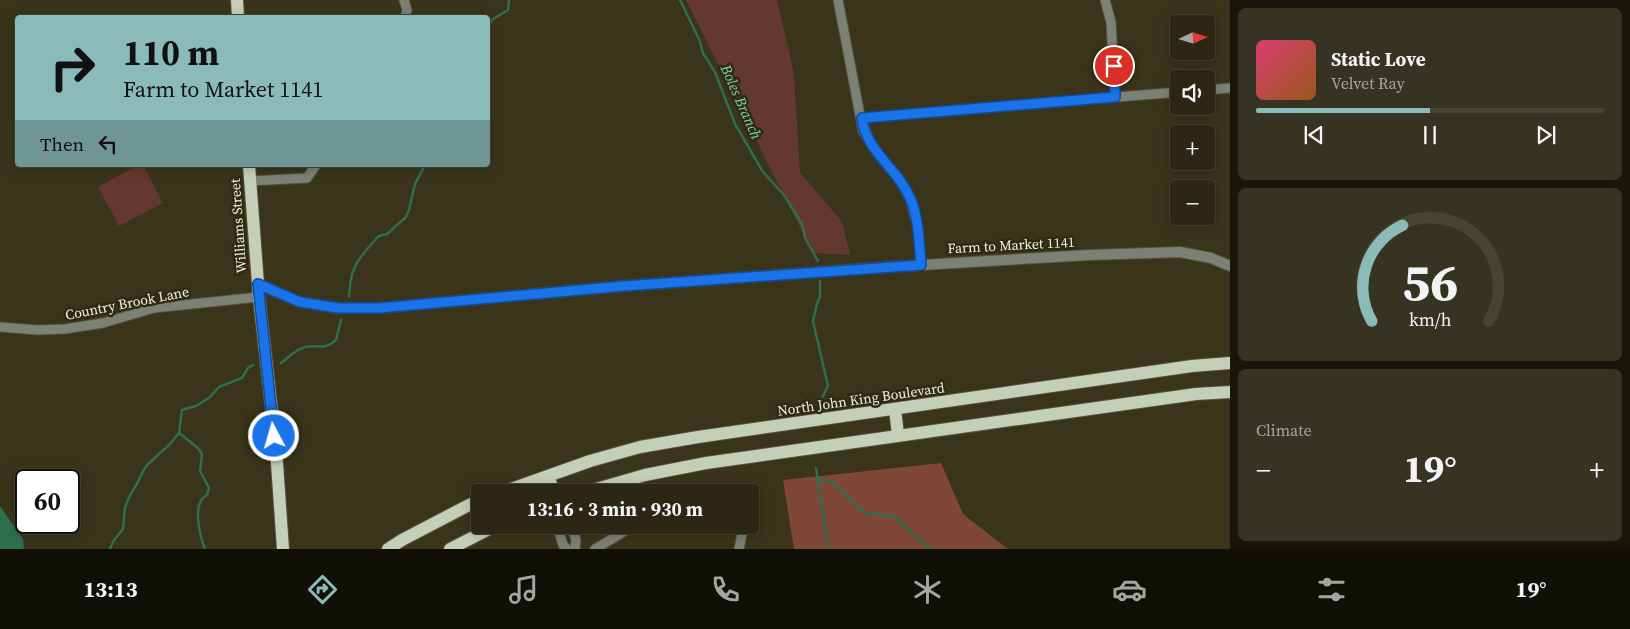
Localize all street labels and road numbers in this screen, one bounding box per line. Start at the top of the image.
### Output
street label: Williams Street [225,177,251,274]
street label: Farm to Market 1141 [947,232,1075,258]
street label: Country Brook Lane [63,281,191,325]
street label: North John King Boulevard [776,377,946,421]

